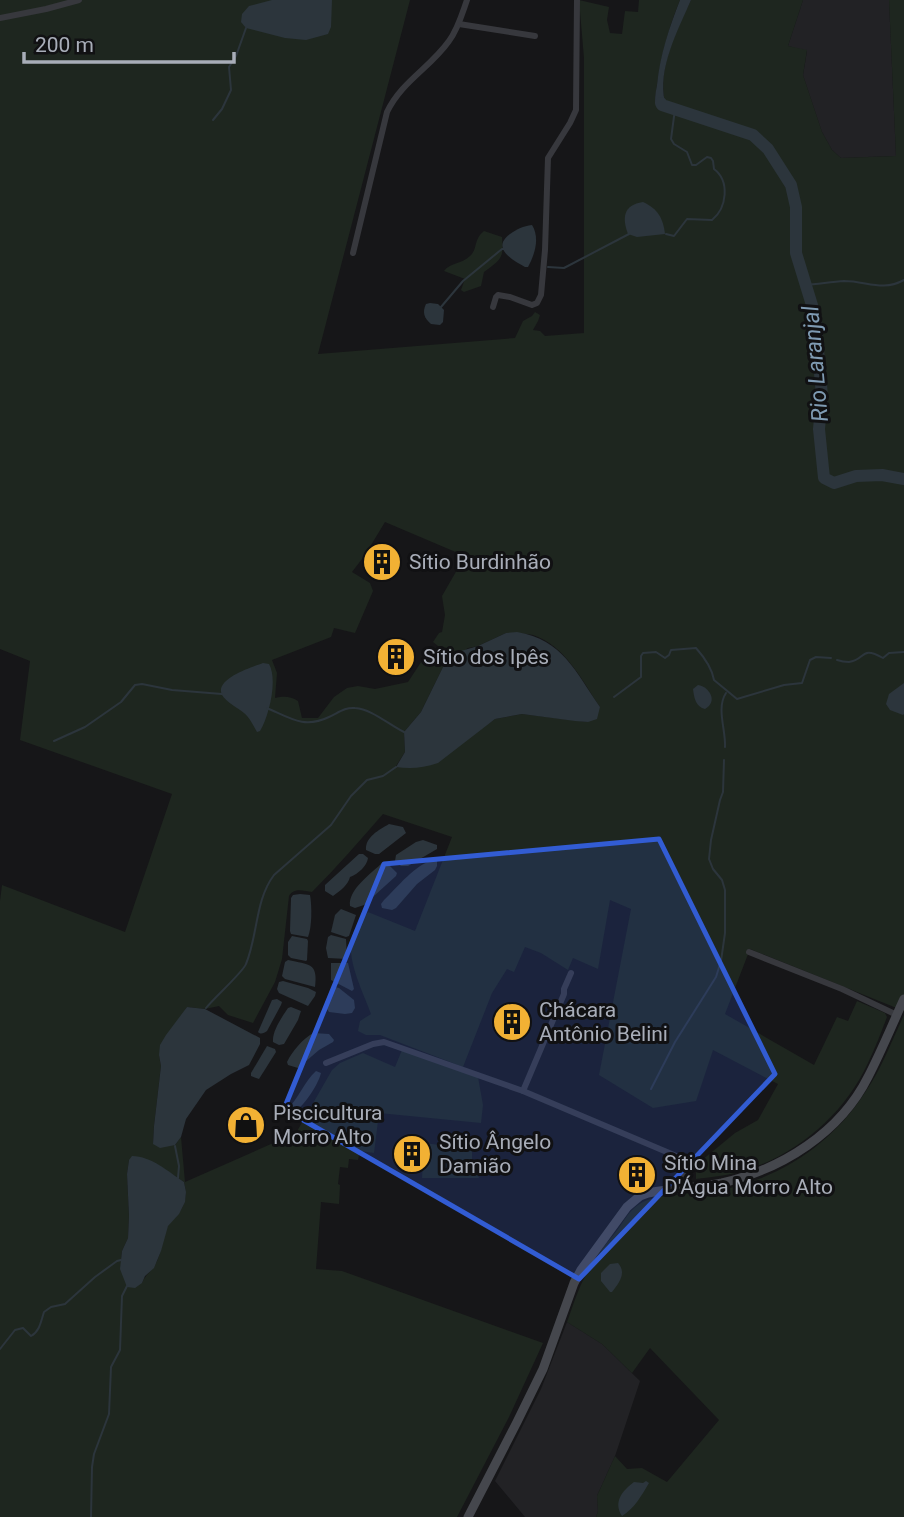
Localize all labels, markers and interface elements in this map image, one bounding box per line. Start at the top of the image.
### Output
scale bar [24,21,234,65]
text: 200 m [35,33,94,57]
water label: Rio Laranjal [797,304,834,423]
building icon: Sítio Burdinhão [361,541,403,583]
place label: Sítio Burdinhão [409,550,551,574]
building icon: Sítio dos Ipês [375,636,417,678]
place label: Sítio dos Ipês [423,645,549,669]
place label: Chácara Antônio Belini [539,998,668,1046]
building icon: Chácara Antônio Belini [491,1001,533,1043]
place label: Piscicultura Morro Alto [273,1101,383,1149]
shop icon: Piscicultura Morro Alto [225,1104,267,1146]
place label: Sítio Ângelo Damião [439,1130,551,1178]
building icon: Sítio Ângelo Damião [391,1133,433,1175]
place label: Sítio Mina D'Água Morro Alto [664,1151,833,1199]
building icon: Sítio Mina D'Água Morro Alto [616,1154,658,1196]

